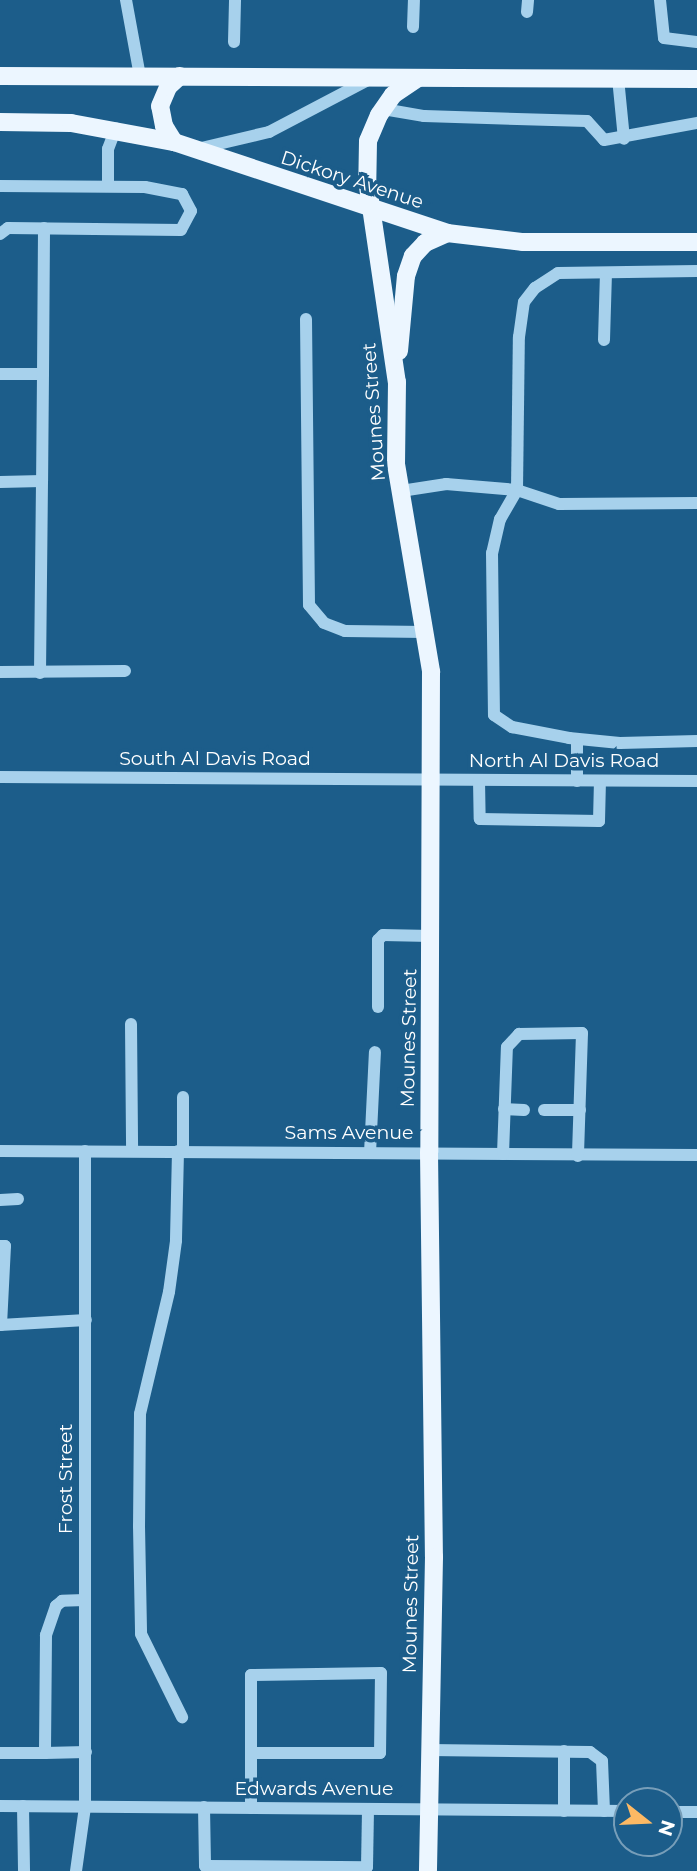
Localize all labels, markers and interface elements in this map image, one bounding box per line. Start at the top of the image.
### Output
street label: Dickory Avenue [278,146,426,214]
street label: Mounes Street [358,342,390,482]
street label: South Al Davis Road [119,748,311,770]
street label: North Al Davis Road [469,750,659,772]
street label: Mounes Street [396,968,422,1108]
street label: Sams Avenue [284,1122,414,1144]
street label: Frost Street [55,1424,77,1534]
street label: Mounes Street [398,1534,424,1674]
street label: Edwards Avenue [234,1778,394,1800]
north arrow [613,1787,683,1857]
text: N [653,1817,680,1839]

